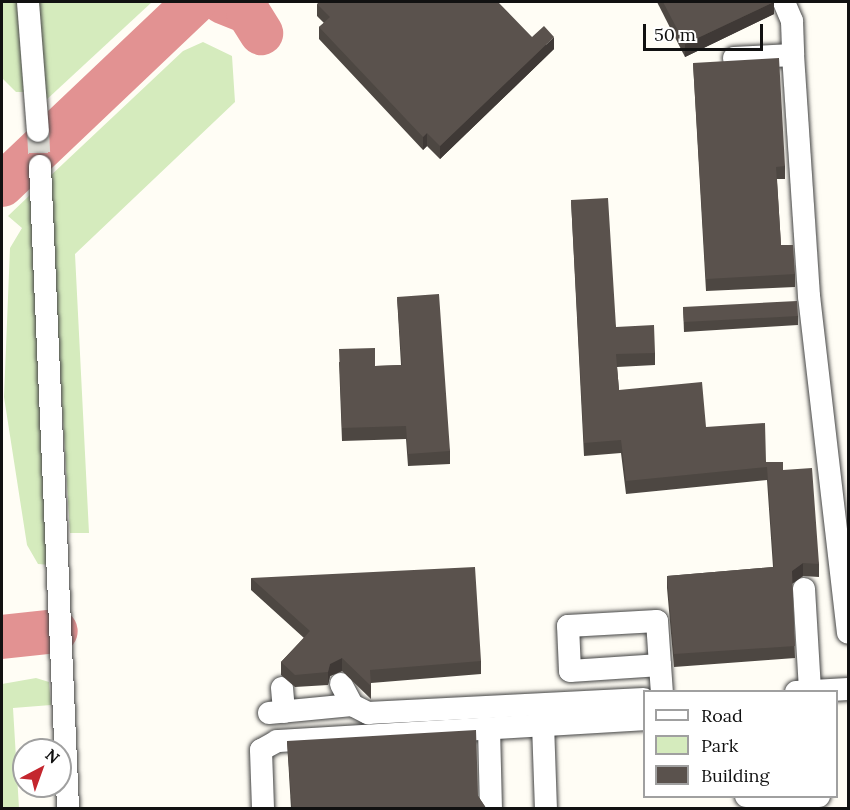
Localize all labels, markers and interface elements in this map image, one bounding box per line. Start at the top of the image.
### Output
scale bar [646,12,766,50]
text: 50 m [654,23,696,46]
legend [643,690,838,798]
text: Road [701,704,743,727]
text: Park [701,734,738,757]
north arrow [12,738,72,798]
text: N [41,744,64,768]
text: Building [701,764,769,787]

